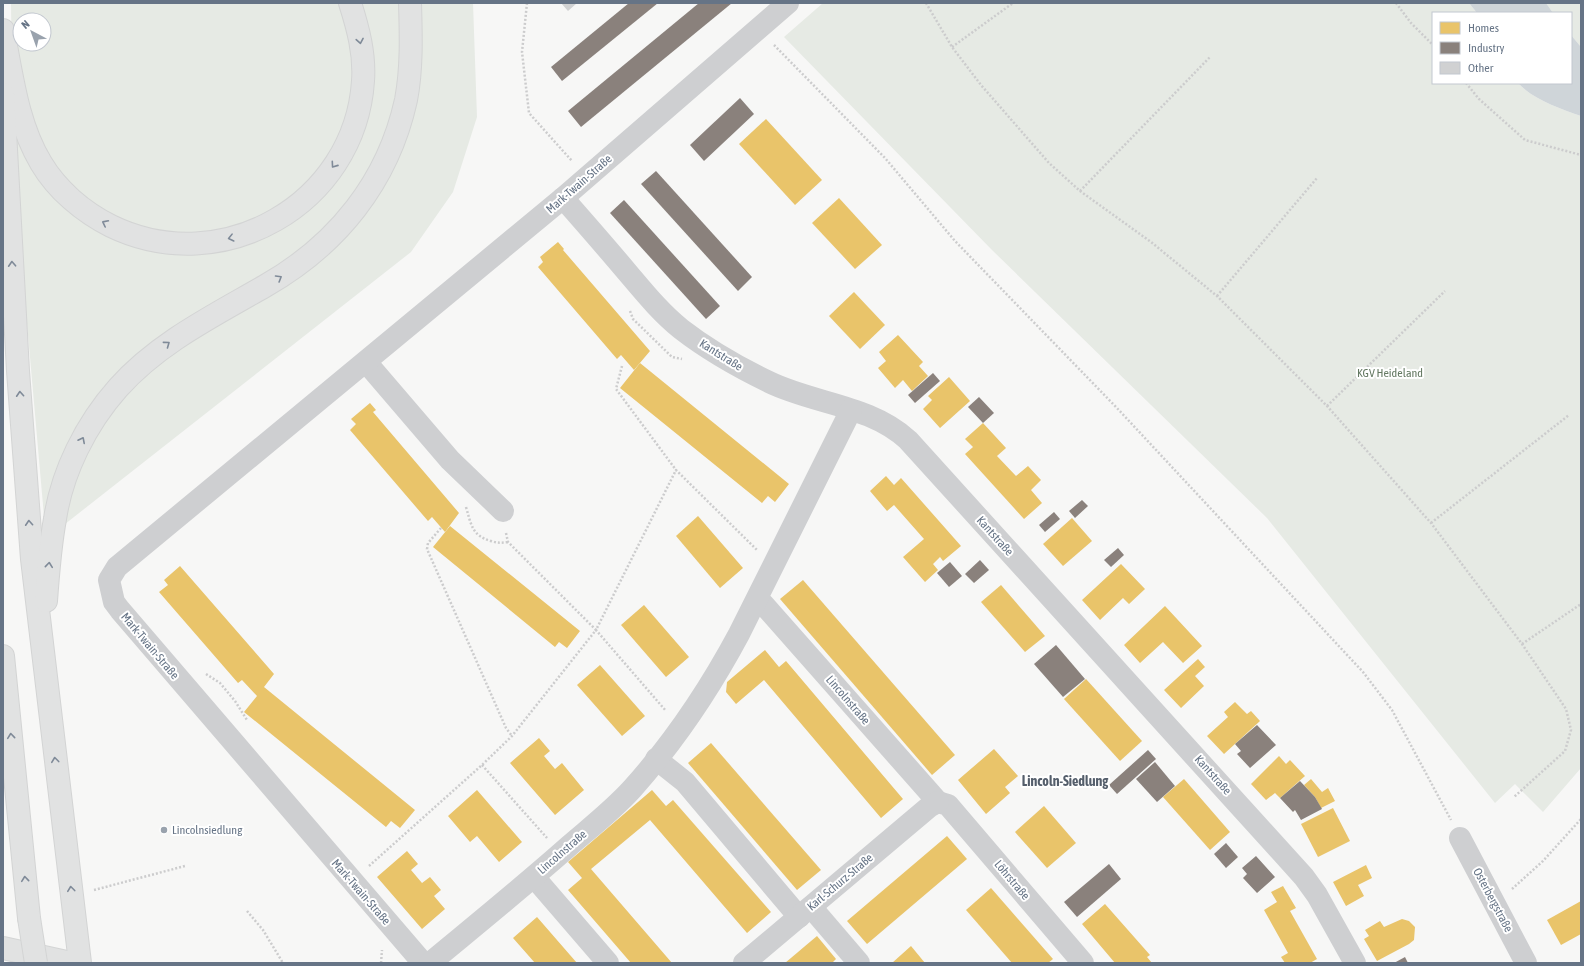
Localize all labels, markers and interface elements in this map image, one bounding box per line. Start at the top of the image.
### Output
north arrow [12,12,52,52]
legend [1432,12,1572,84]
text: N [19,18,32,31]
text: Homes [1468,21,1499,35]
one-way arrow [355,37,364,44]
text: Industry [1468,41,1505,55]
text: Other [1468,61,1494,75]
street label: Mark-Twain-Straße [543,152,615,216]
one-way arrow [332,160,339,167]
one-way arrow [102,220,110,228]
one-way arrow [228,234,234,242]
one-way arrow [8,261,17,267]
one-way arrow [275,275,282,282]
street label: Kantstraße [697,336,745,374]
one-way arrow [163,342,170,349]
park label: KGV Heideland [1357,366,1423,380]
one-way arrow [15,391,24,397]
one-way arrow [77,437,85,445]
street label: Kantstraße [974,513,1016,559]
one-way arrow [25,520,34,526]
one-way arrow [45,562,54,568]
street label: Mark-Twain-Straße [118,610,182,682]
street label: Lincolnstraße [823,673,873,727]
one-way arrow [7,733,16,739]
street label: Kantstraße [1192,752,1234,798]
one-way arrow [51,757,60,763]
district label: Lincoln-Siedlung [1022,773,1109,789]
place label: Lincolnsiedlung [172,823,243,837]
marker: Lincolnsiedlung [159,825,169,835]
street label: Lincolnstraße [535,827,589,877]
street label: Karl-Schurz-Straße [804,850,876,914]
street label: Mark-Twain-Straße [329,856,393,928]
street label: Löhrstraße [991,857,1033,903]
street label: Osterbergstraße [1470,865,1516,935]
one-way arrow [21,876,30,883]
one-way arrow [67,886,76,892]

